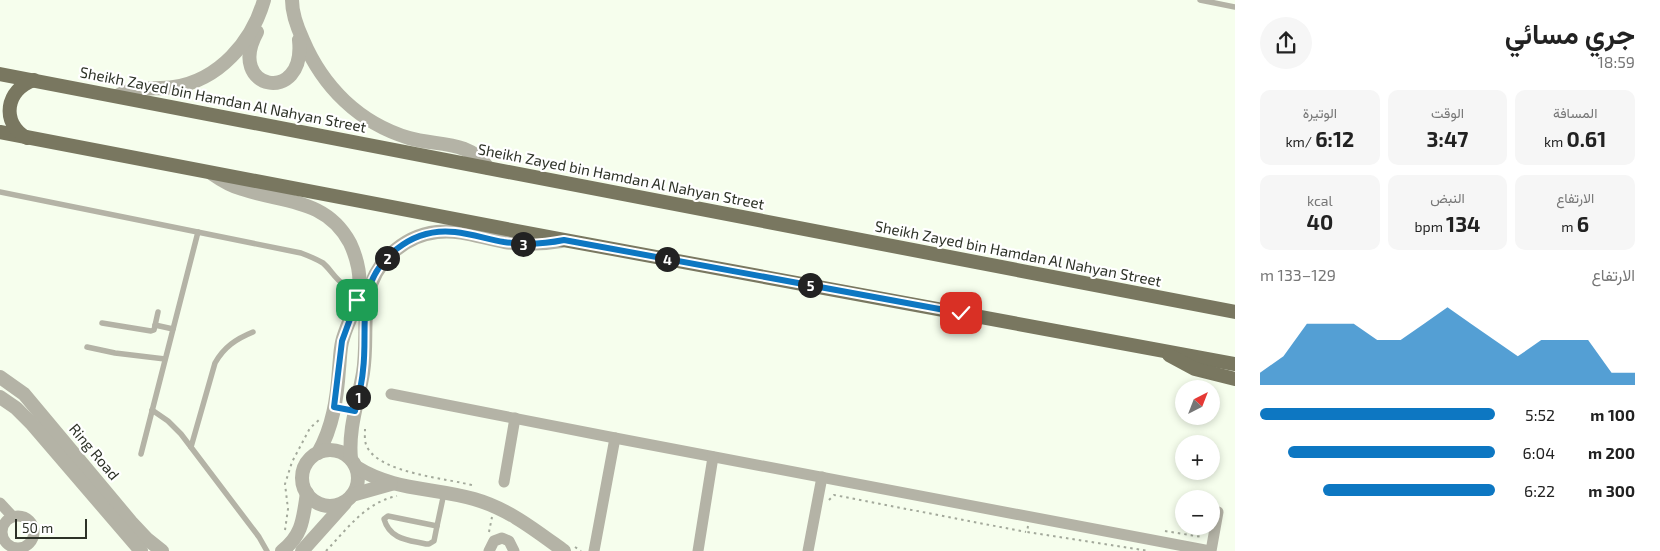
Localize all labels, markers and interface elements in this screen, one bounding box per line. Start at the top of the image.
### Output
text: جري مسائي [1505,16,1635,50]
button: share [1260,17,1312,69]
text: 18:59 [1597,52,1635,71]
street label: Sheikh Zayed bin Hamdan Al Nahyan Street [78,62,368,136]
text: الوتيرة [1303,104,1337,121]
text: الوقت [1431,104,1464,121]
text: المسافة [1553,104,1597,121]
text: 6:12 [1315,126,1354,151]
text: 3:47 [1427,126,1468,151]
text: 0.61 [1567,126,1606,151]
text: /km [1285,133,1315,150]
text: km [1544,133,1567,150]
street label: Sheikh Zayed bin Hamdan Al Nahyan Street [476,139,766,213]
text: النبض [1430,189,1465,206]
text: الارتفاع [1556,189,1594,206]
text: kcal [1307,192,1333,209]
text: 40 [1307,209,1333,234]
text: 134 [1446,211,1480,236]
text: 6 [1577,211,1589,236]
street label: Sheikh Zayed bin Hamdan Al Nahyan Street [873,216,1163,290]
text: bpm [1415,218,1446,235]
text: m [1561,218,1577,235]
pin: 3 [510,232,536,256]
text: 3 [520,236,527,253]
pin: 2 [374,246,400,270]
pin: 4 [654,246,680,272]
text: 2 [383,250,392,267]
text: 4 [663,251,672,268]
text: 129–133 m [1260,265,1336,284]
text: الارتفاع [1592,265,1635,284]
pin: 5 [798,272,822,298]
text: 5 [807,277,814,294]
pin [336,279,378,321]
icon: arrive [343,286,371,314]
pin [940,292,982,334]
icon: check [947,299,975,327]
north arrow [1175,380,1220,425]
map controls [1175,380,1220,535]
pin: 1 [346,384,370,410]
text: 1 [355,389,362,406]
text: 5:52 [1525,405,1555,424]
text: 100 m [1590,405,1635,424]
street label: Ring Road [66,420,124,483]
button: + [1175,435,1220,480]
text: 6:04 [1523,443,1555,462]
text: 200 m [1588,443,1635,462]
text: 6:22 [1524,481,1555,500]
text: 300 m [1588,481,1635,500]
button: − [1175,490,1220,535]
scale bar [15,516,88,539]
text: 50 m [22,519,53,536]

